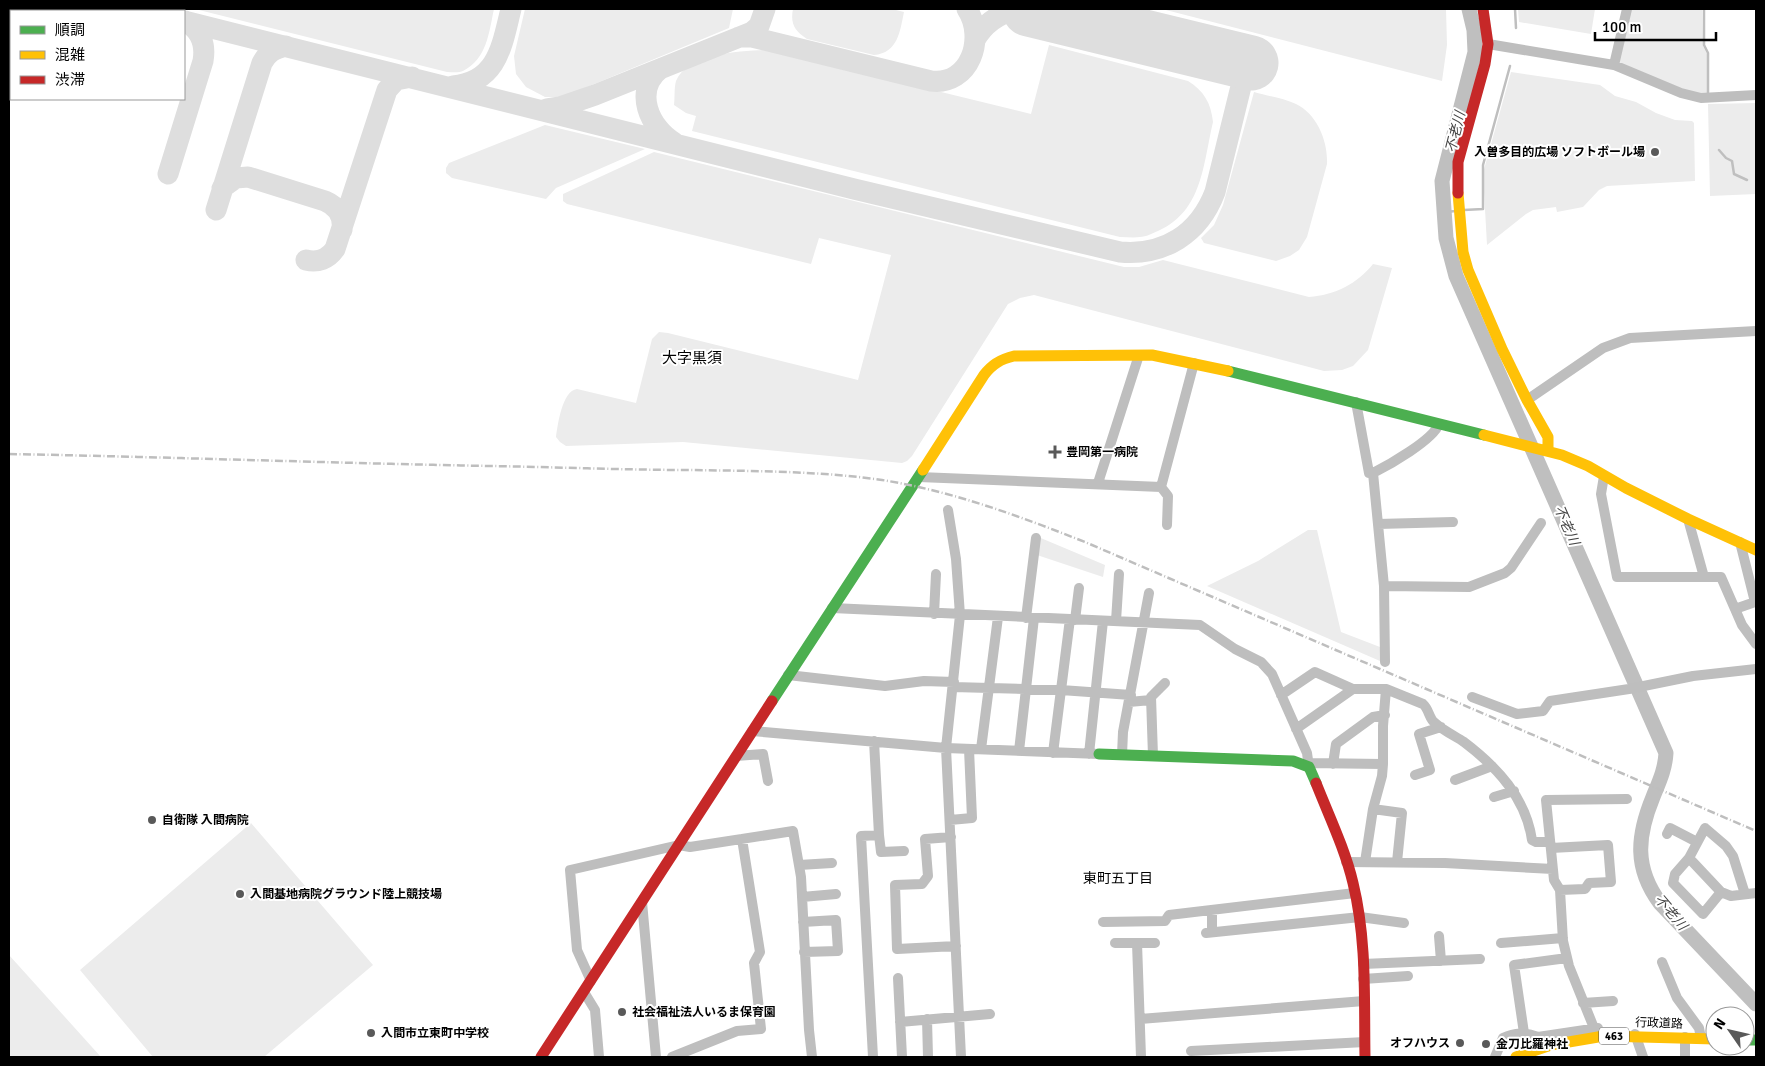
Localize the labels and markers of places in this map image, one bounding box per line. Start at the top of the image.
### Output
place label: 入曽多目的広場 ソフトボール場 [1474,145,1645,160]
marker: 入曽多目的広場 ソフトボール場 [1649,146,1661,158]
marker: 豊岡第一病院 [1048,445,1062,459]
place label: 豊岡第一病院 [1066,445,1138,460]
place label: 自衛隊 入間病院 [162,813,249,828]
marker: 自衛隊 入間病院 [146,814,158,826]
place label: 入間基地病院グラウンド陸上競技場 [250,887,442,902]
marker: 入間基地病院グラウンド陸上競技場 [234,888,246,900]
place label: 社会福祉法人いるま保育園 [632,1005,776,1020]
marker: 社会福祉法人いるま保育園 [616,1006,628,1018]
place label: 入間市立東町中学校 [381,1026,489,1041]
marker: 入間市立東町中学校 [365,1027,377,1039]
place label: オフハウス [1390,1036,1450,1051]
marker: オフハウス [1454,1037,1466,1049]
place label: 金刀比羅神社 [1496,1037,1568,1052]
marker: 金刀比羅神社 [1480,1038,1492,1050]

